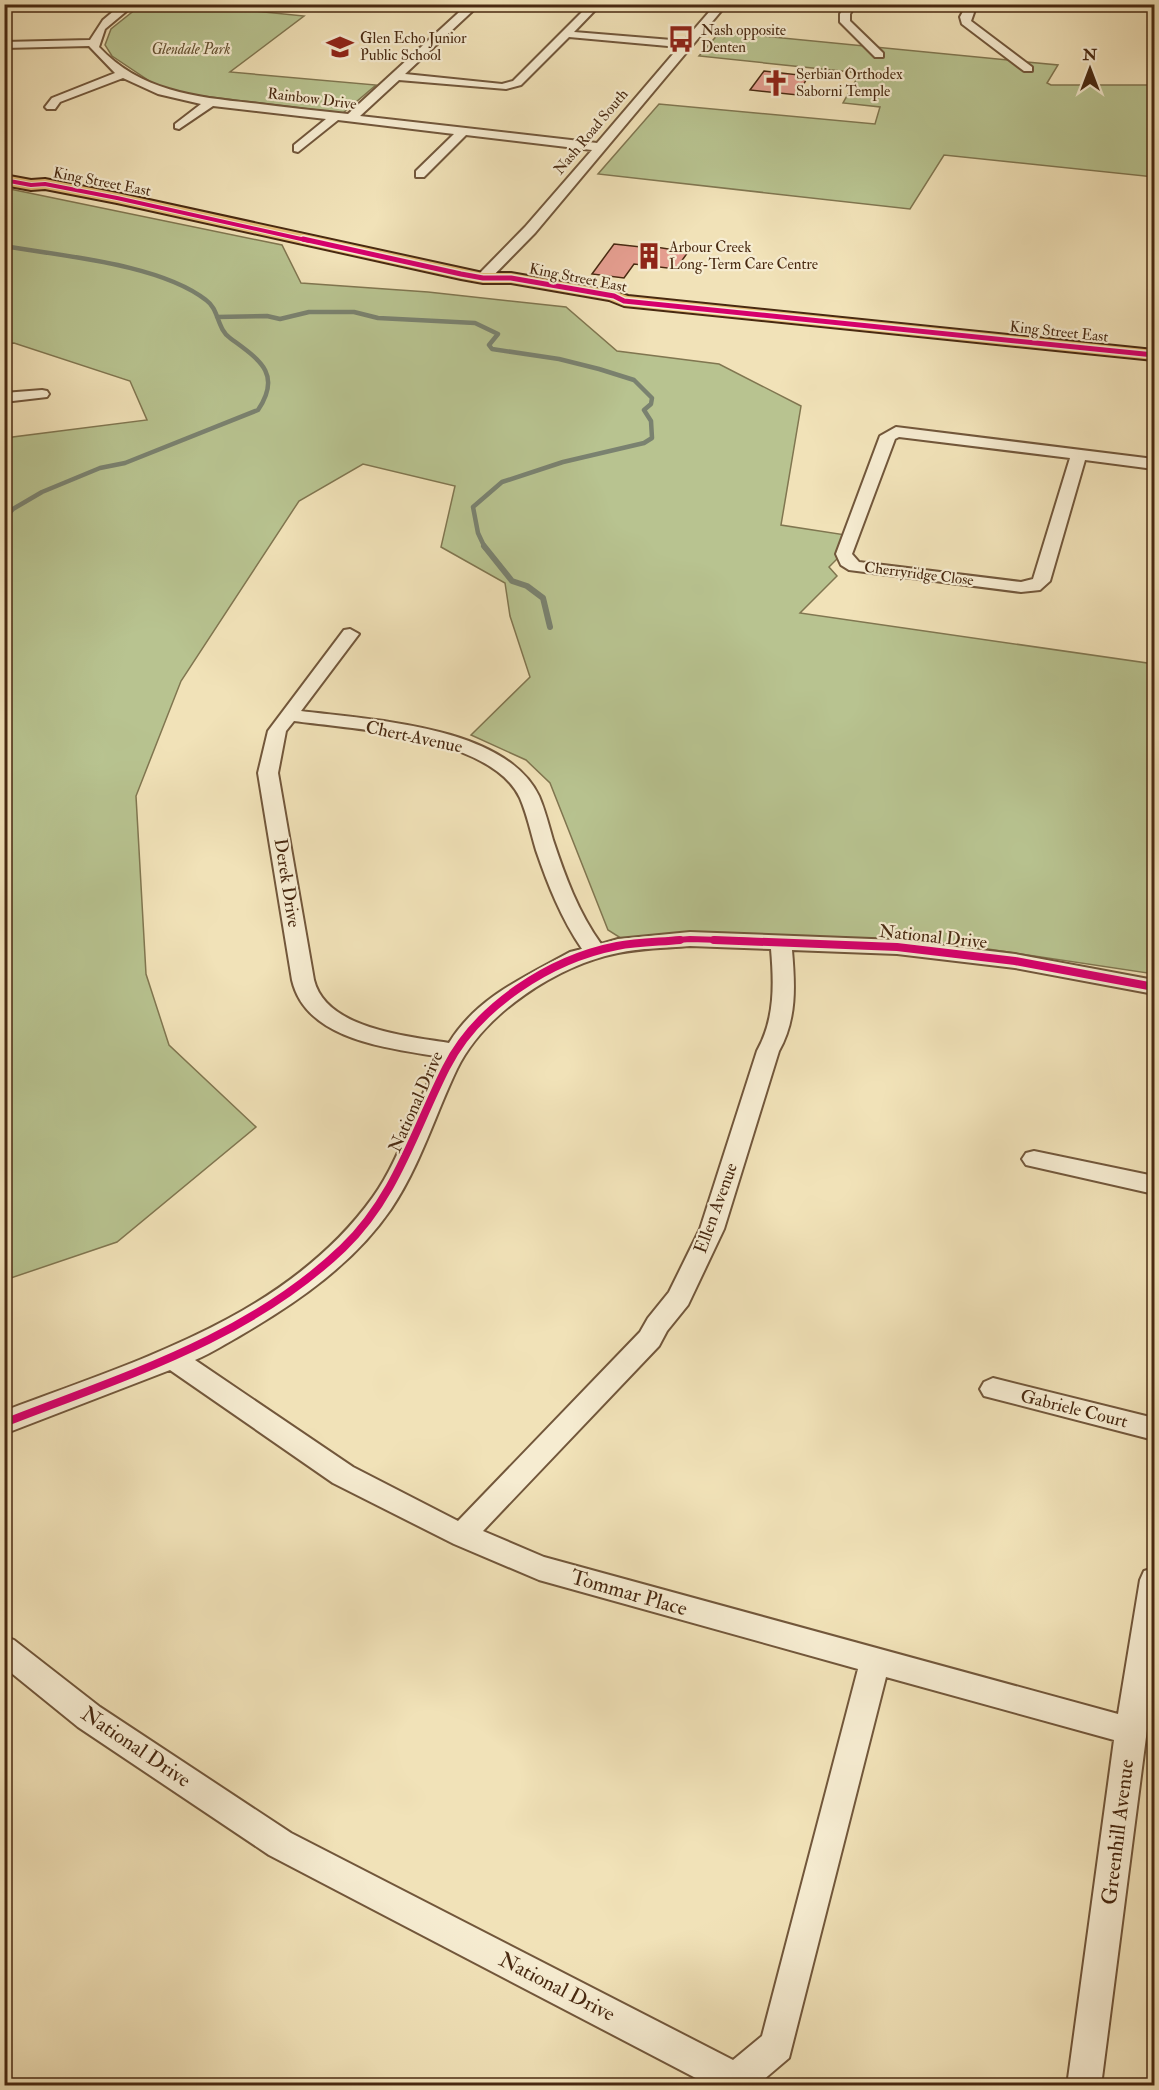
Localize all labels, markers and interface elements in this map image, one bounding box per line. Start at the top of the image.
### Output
place label: Nash opposite Denten [701,21,786,57]
bus stop icon: Nash opposite Denten [666,24,696,54]
place label: Glen Echo Junior Public School [360,29,467,65]
school or university icon: Glen Echo Junior Public School [325,32,355,62]
north arrow [1060,39,1120,99]
park label: Glendale Park [151,40,231,59]
text: N [1082,45,1098,65]
place label: Serbian Orthodex Saborni Temple [796,65,903,102]
church icon: Serbian Orthodex Saborni Temple [761,68,791,98]
street label: Rainbow Drive [266,84,358,114]
street label: Nash Road South [550,85,632,179]
street label: King Street East [52,163,153,201]
place label: Arbour Creek Long-Term Care Centre [668,238,818,274]
building icon: Arbour Creek Long-Term Care Centre [634,241,664,271]
street label: King Street East [528,259,629,297]
street label: King Street East [1009,317,1109,347]
street label: Cherryridge Close [863,558,975,590]
street label: Chert Avenue [363,716,465,759]
street label: Derek Drive [269,837,305,930]
street label: National Drive [878,920,989,954]
street label: National Drive [383,1047,449,1156]
street label: Ellen Avenue [689,1159,743,1256]
street label: Gabriele Court [1018,1385,1130,1433]
street label: Tommar Place [568,1563,691,1623]
street label: National Drive [76,1700,196,1794]
street label: Greenhill Avenue [1096,1757,1140,1906]
street label: National Drive [494,1946,620,2028]

